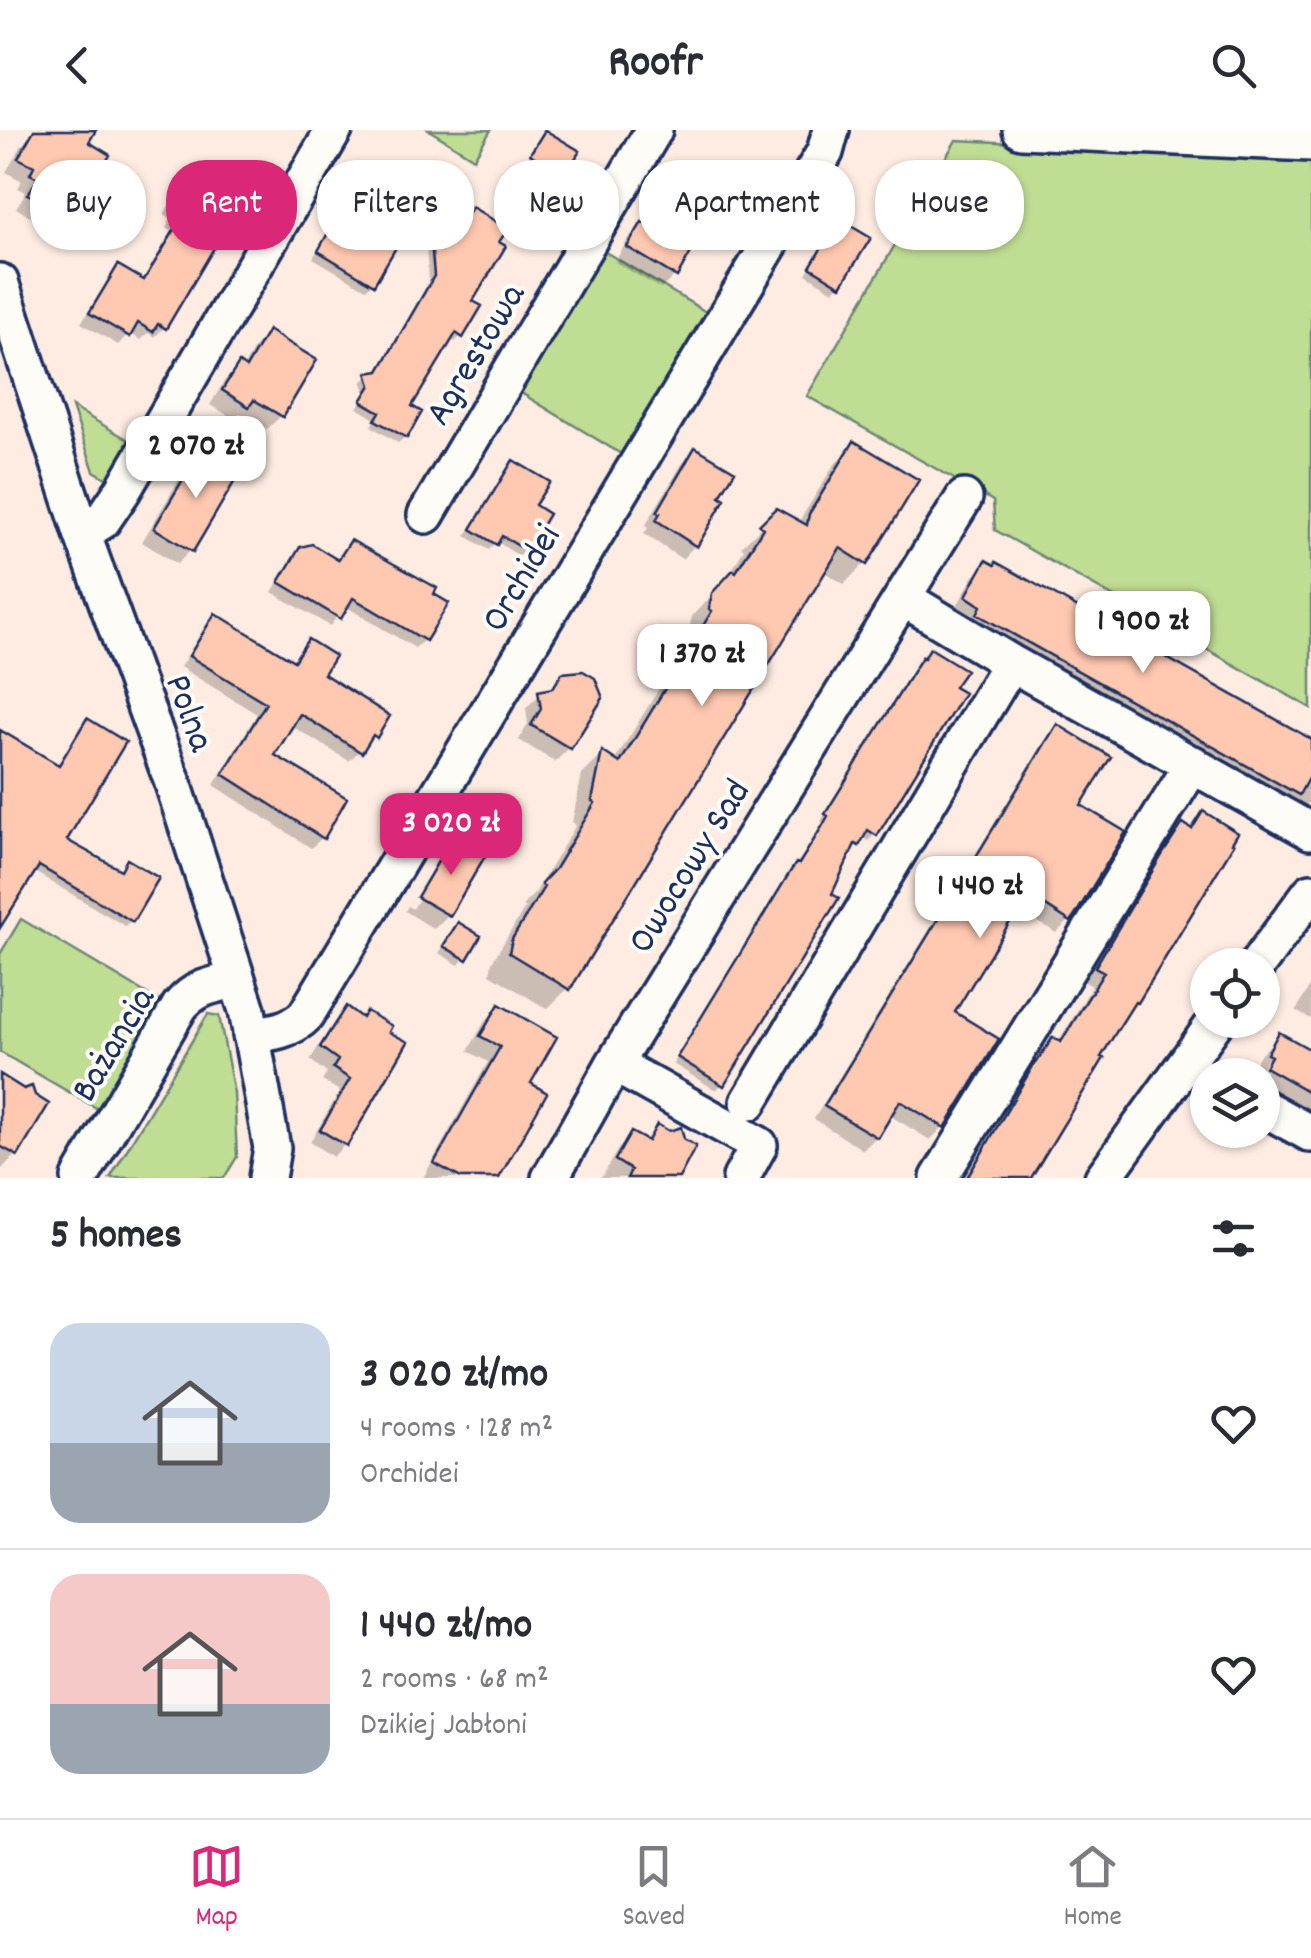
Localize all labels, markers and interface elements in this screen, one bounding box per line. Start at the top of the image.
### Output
text: Roofr [608,33,703,97]
icon: back [50,38,105,93]
icon: search [1206,38,1261,93]
chip: Buy [30,160,146,250]
chip: Rent [166,160,297,250]
chip: Filters [317,160,474,250]
chip: New [494,160,619,250]
chip: Apartment [639,160,855,250]
chip: House [875,160,1024,250]
street label: Agrestowa [414,273,542,437]
pin: 2 070 zł [93,416,299,501]
text: 2 070 zł [148,425,244,471]
street label: Orchidei [470,515,577,644]
pin: 1 900 zł [1040,591,1246,676]
text: 1 900 zł [1097,600,1189,646]
pin: 1 370 zł [599,624,805,709]
text: 1 370 zł [659,633,745,679]
street label: Polna [148,668,227,761]
street label: Owocowy Sad [616,770,767,966]
pin: 3 020 zł [348,793,554,878]
text: 3 020 zł [402,802,500,848]
pin: 1 440 zł [877,856,1083,941]
text: 1 440 zł [937,865,1023,911]
map controls [1190,948,1280,1148]
button: locate [1190,948,1280,1038]
street label: Bażancia [60,977,172,1114]
button: layers [1190,1058,1280,1148]
text: 5 homes [50,1208,182,1268]
icon: filters [1206,1211,1261,1266]
text: 3 020 zł/mo [360,1347,548,1407]
icon: home [130,1363,250,1483]
icon: heart [1206,1396,1261,1451]
text: 4 rooms · 128 m² [360,1407,553,1453]
text: Orchidei [360,1453,459,1499]
text: 1 440 zł/mo [360,1598,532,1658]
icon: home [130,1614,250,1734]
icon: heart [1206,1647,1261,1702]
text: 2 rooms · 68 m² [360,1658,549,1704]
text: Dzikiej Jabłoni [360,1704,527,1750]
tab: Map [189,1839,244,1939]
tab: Saved [623,1839,685,1939]
tab: Home [1063,1839,1122,1939]

